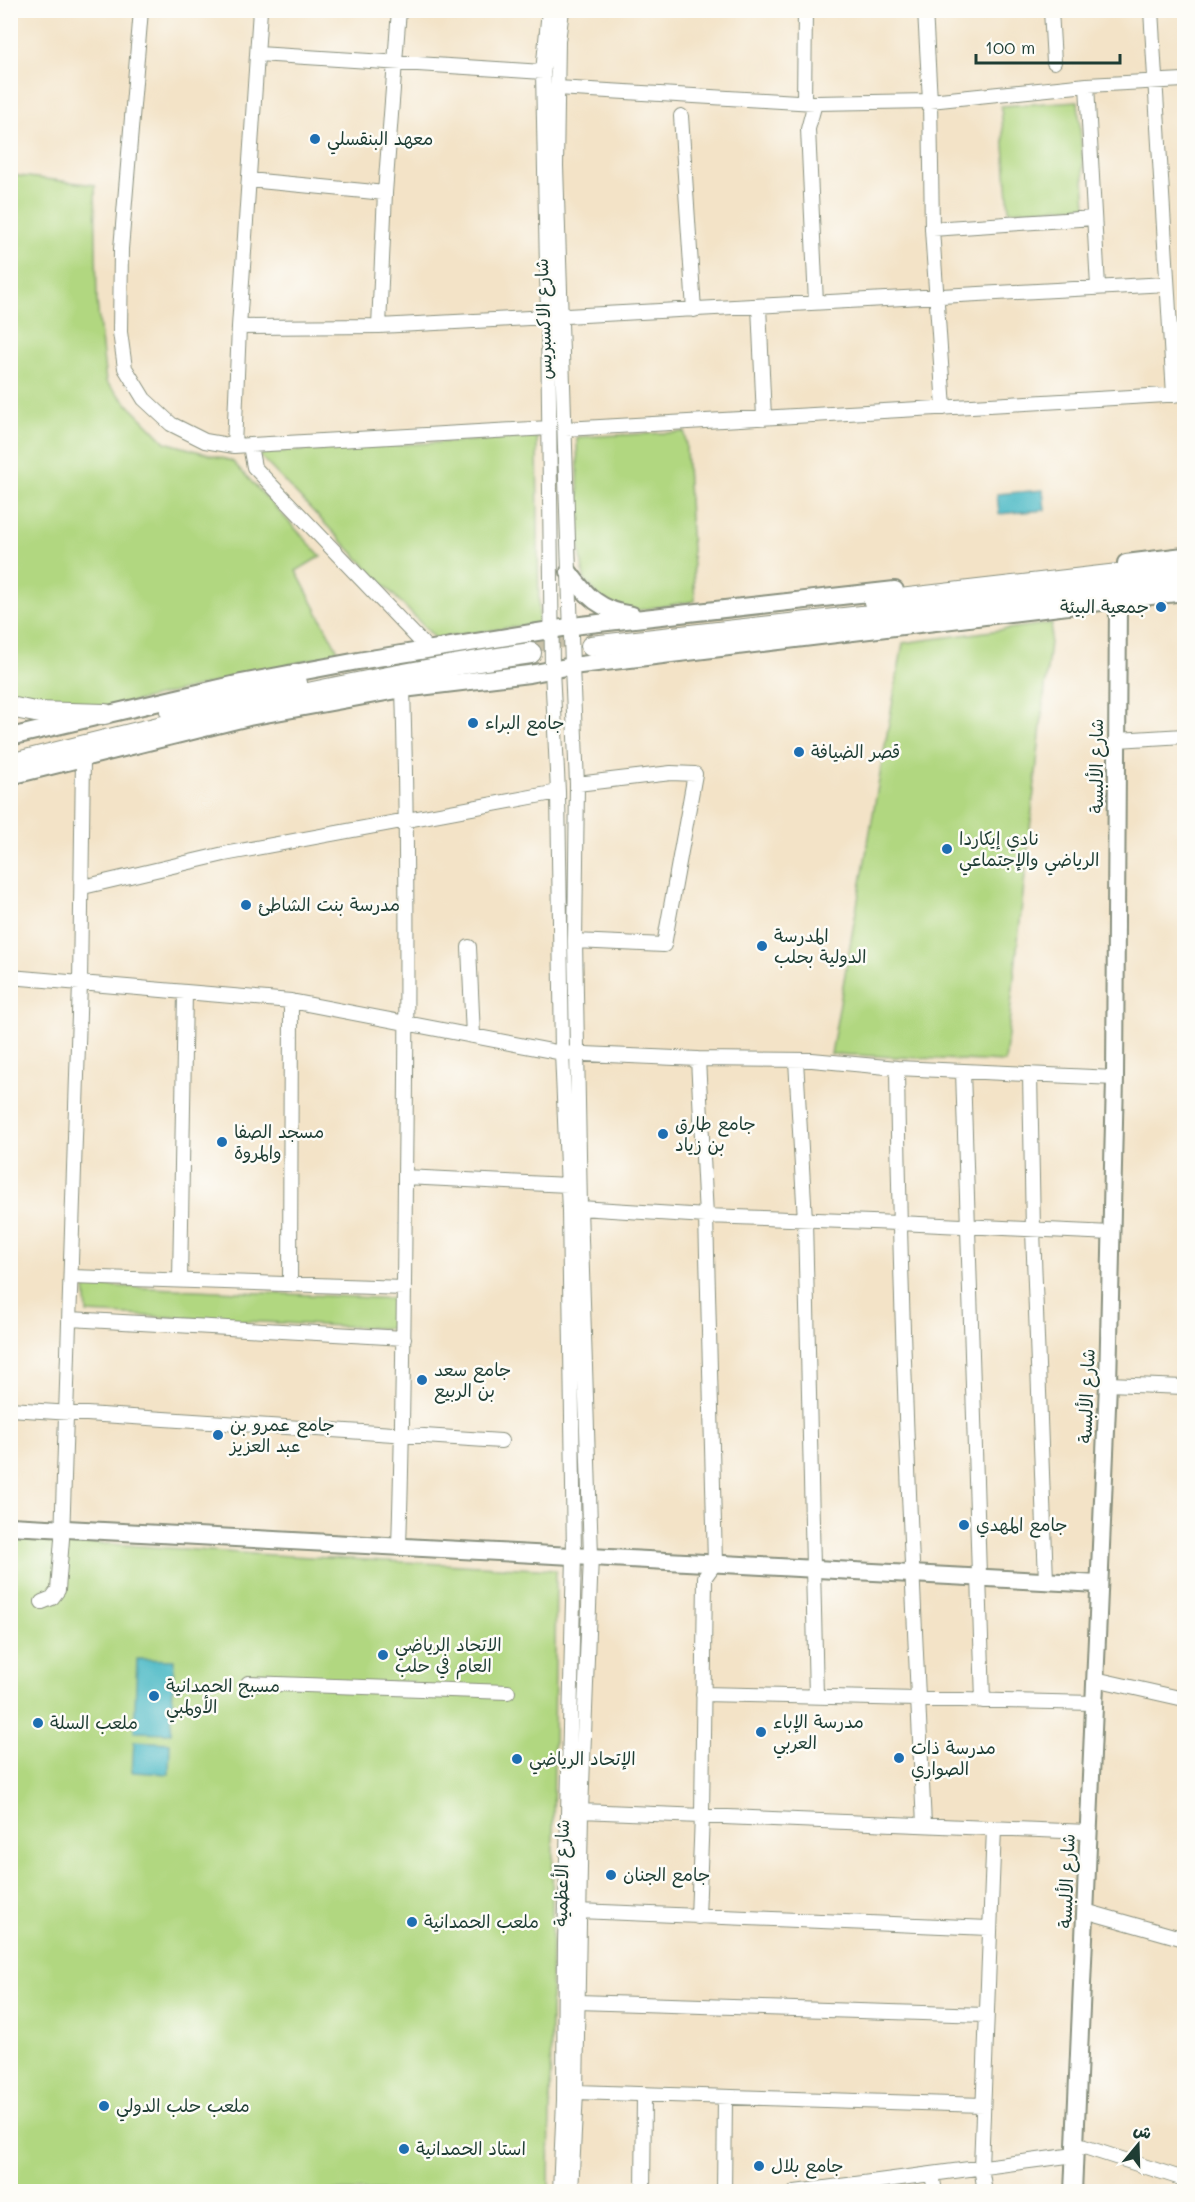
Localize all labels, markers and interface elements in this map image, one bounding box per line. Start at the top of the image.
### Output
scale bar [976,27,1120,65]
text: 100 m [985,35,1035,59]
place label: معهد البنقسلي [327,126,433,155]
marker: معهد البنقسلي [308,132,322,146]
street label: شارع الاكسبريس [529,258,558,380]
place label: جمعية البيئة [1060,594,1149,618]
marker: جمعية البيئة [1154,600,1168,614]
place label: جامع البراء [485,710,565,736]
marker: جامع البراء [466,716,480,730]
street label: شارع الألبسة [1084,719,1109,813]
place label: قصر الضيافة [811,739,900,763]
marker: قصر الضيافة [792,745,806,759]
place label: نادي إيكاردا الرياضي والإجتماعي [959,826,1100,876]
marker: نادي إيكاردا الرياضي والإجتماعي [940,842,954,856]
place label: مدرسة بنت الشاطئ [258,892,400,916]
marker: مدرسة بنت الشاطئ [239,898,253,912]
place label: المدرسة الدولية بحلب [774,923,866,968]
marker: المدرسة الدولية بحلب [755,939,769,953]
place label: جامع طارق بن زياد [675,1111,756,1156]
place label: مسجد الصفا والمروة [234,1119,324,1164]
marker: جامع طارق بن زياد [656,1127,670,1141]
marker: مسجد الصفا والمروة [215,1135,229,1149]
street label: شارع الألبسة [1072,1348,1101,1444]
place label: جامع سعد بن الربيع [434,1357,511,1404]
marker: جامع سعد بن الربيع [415,1373,429,1387]
place label: جامع عمرو بن عبد العزيز [228,1412,335,1457]
marker: جامع عمرو بن عبد العزيز [211,1428,225,1442]
place label: جامع المهدي [976,1512,1068,1538]
marker: جامع المهدي [957,1518,971,1532]
place label: الاتحاد الرياضي العام في حلب [395,1632,502,1680]
marker: الاتحاد الرياضي العام في حلب [376,1648,390,1662]
place label: مسبح الحمدانية الأولمبي [166,1673,280,1723]
marker: مسبح الحمدانية الأولمبي [147,1689,161,1703]
place label: مدرسة الإباء العربي [773,1709,864,1759]
place label: ملعب السلة [50,1710,138,1734]
marker: ملعب السلة [31,1716,45,1730]
marker: مدرسة الإباء العربي [754,1725,768,1739]
place label: مدرسة ذات الصواري [911,1735,996,1782]
place label: الإتحاد الرياضي [529,1746,636,1775]
marker: مدرسة ذات الصواري [892,1751,906,1765]
marker: الإتحاد الرياضي [510,1752,524,1766]
street label: شارع الأعظمية [548,1819,575,1927]
street label: شارع الألبسة [1052,1833,1081,1929]
place label: جامع الجنان [623,1862,710,1888]
marker: جامع الجنان [604,1868,618,1882]
place label: ملعب الحمدانية [424,1909,539,1933]
marker: ملعب الحمدانية [405,1915,419,1929]
place label: ملعب حلب الدولي [116,2093,250,2122]
marker: ملعب حلب الدولي [97,2099,111,2113]
north arrow [1108,2115,1168,2175]
text: ش [1131,2118,1155,2143]
place label: استاد الحمدانية [416,2136,526,2160]
marker: استاد الحمدانية [397,2142,411,2156]
place label: جامع بلال [771,2153,844,2179]
marker: جامع بلال [752,2159,766,2173]

